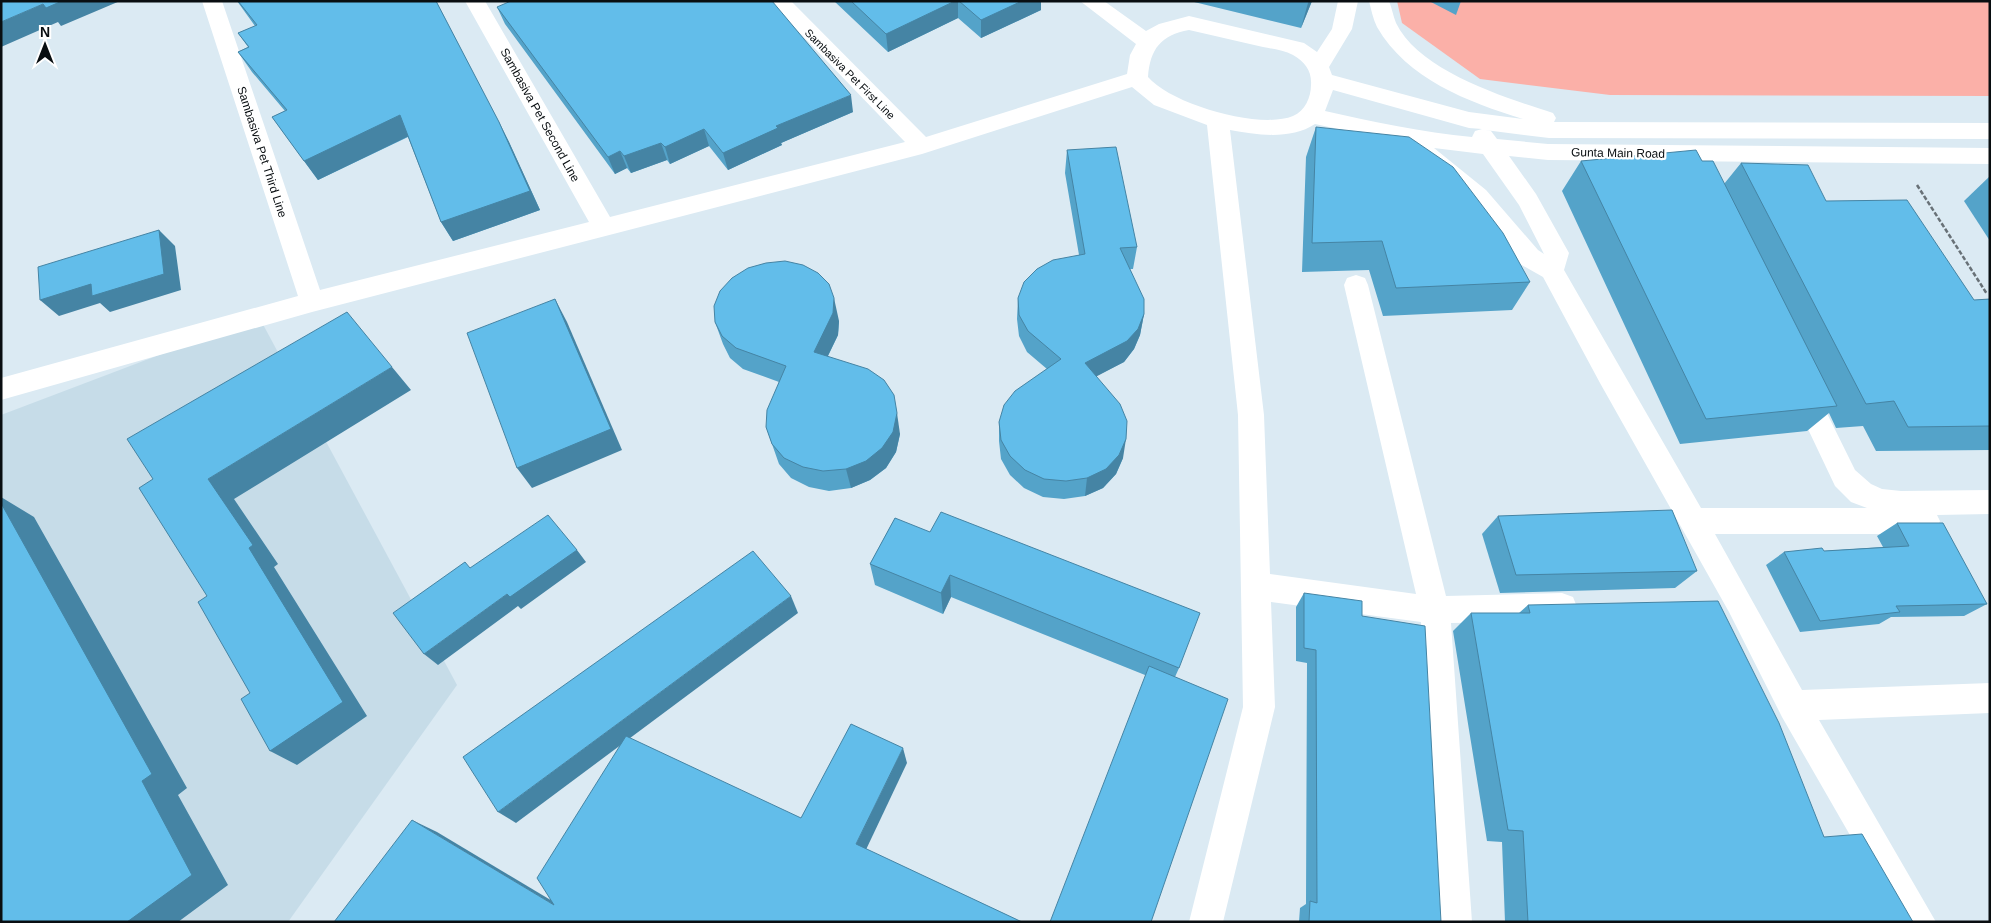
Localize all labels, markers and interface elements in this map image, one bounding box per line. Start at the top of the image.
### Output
north arrow [20,20,70,70]
text: N [40,24,50,40]
street label: Sambasiva Pet First Line [803,27,897,121]
street label: Sambasiva Pet Second Line [497,46,583,185]
street label: Sambasiva Pet Third Line [234,85,290,220]
street label: Gunta Main Road [1571,145,1665,161]

